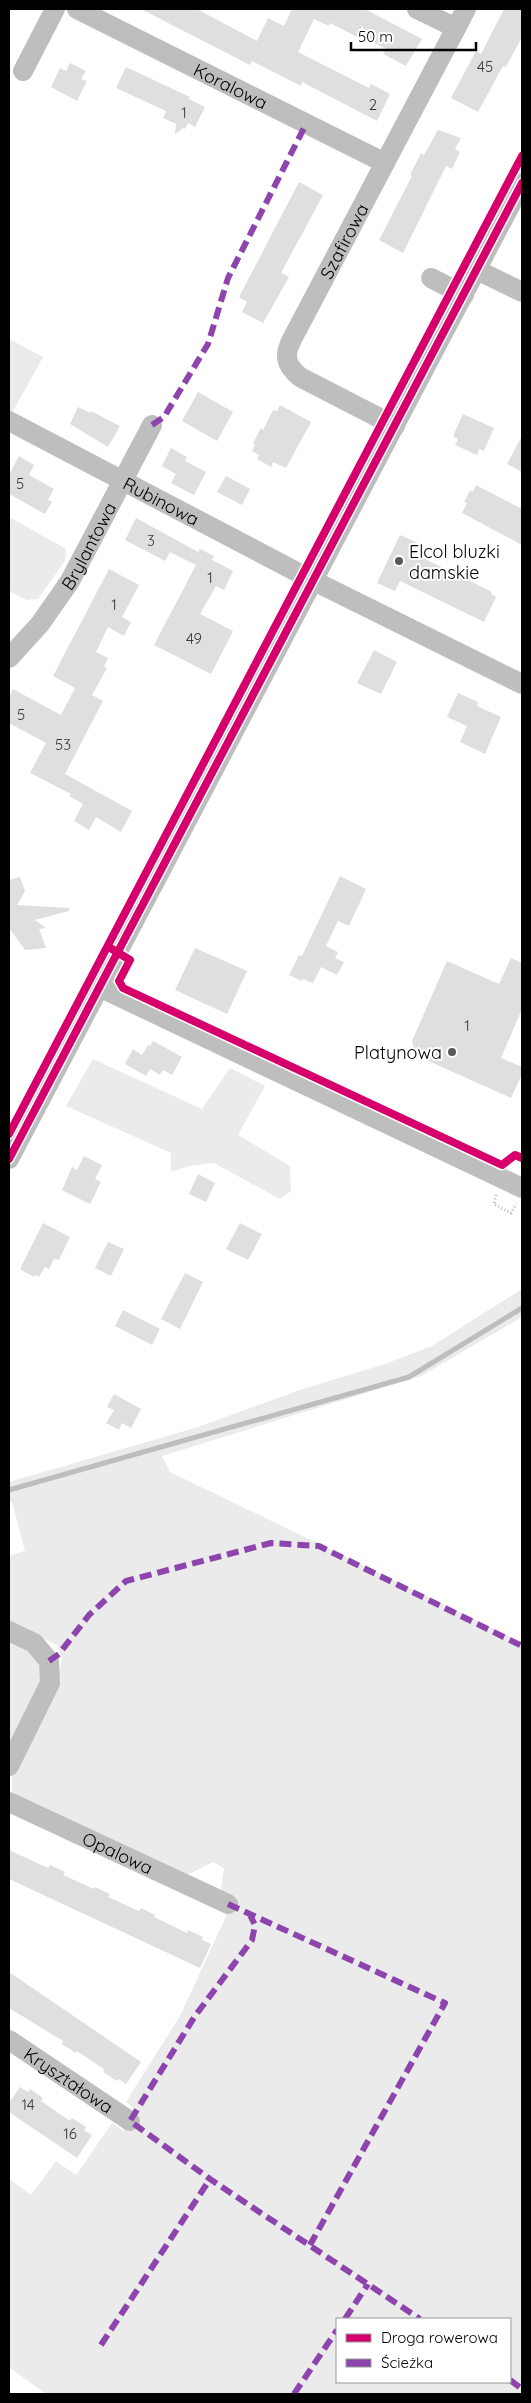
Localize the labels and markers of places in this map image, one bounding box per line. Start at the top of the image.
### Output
place label: Elcol bluzki damskie [409,540,500,584]
marker: Elcol bluzki damskie [393,555,405,567]
place label: Platynowa [354,1041,442,1064]
marker: Platynowa [446,1046,458,1058]

